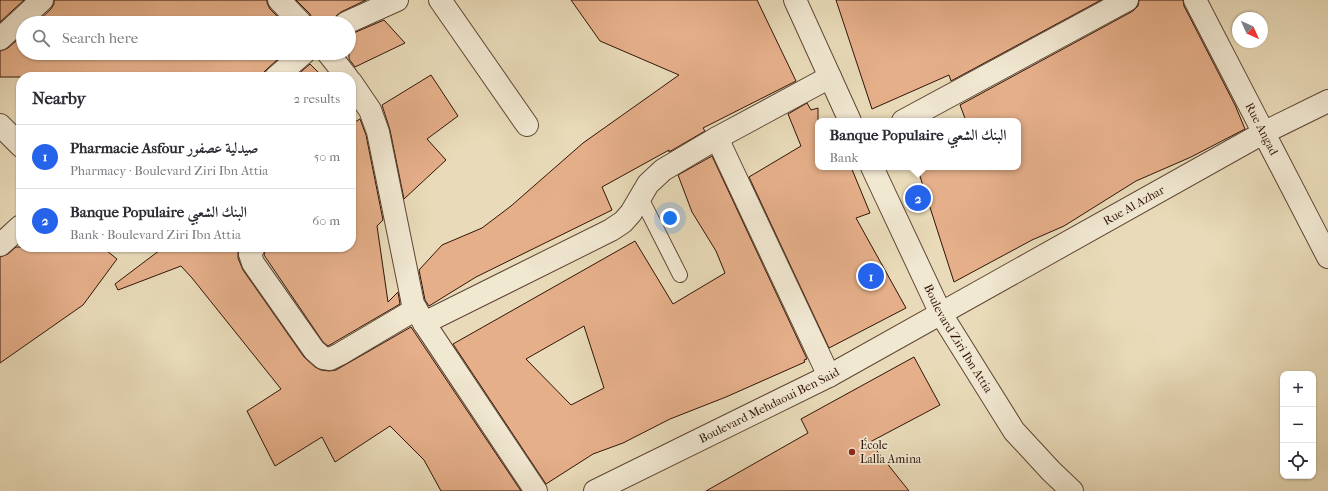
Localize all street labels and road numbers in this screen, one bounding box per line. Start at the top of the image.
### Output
street label: Rue Angad [1242,100,1281,158]
street label: Rue Al Azhar [1101,182,1168,228]
street label: Boulevard Ziri Ibn Attia [921,282,996,396]
street label: Boulevard Mehdaoui Ben Said [697,364,842,446]

